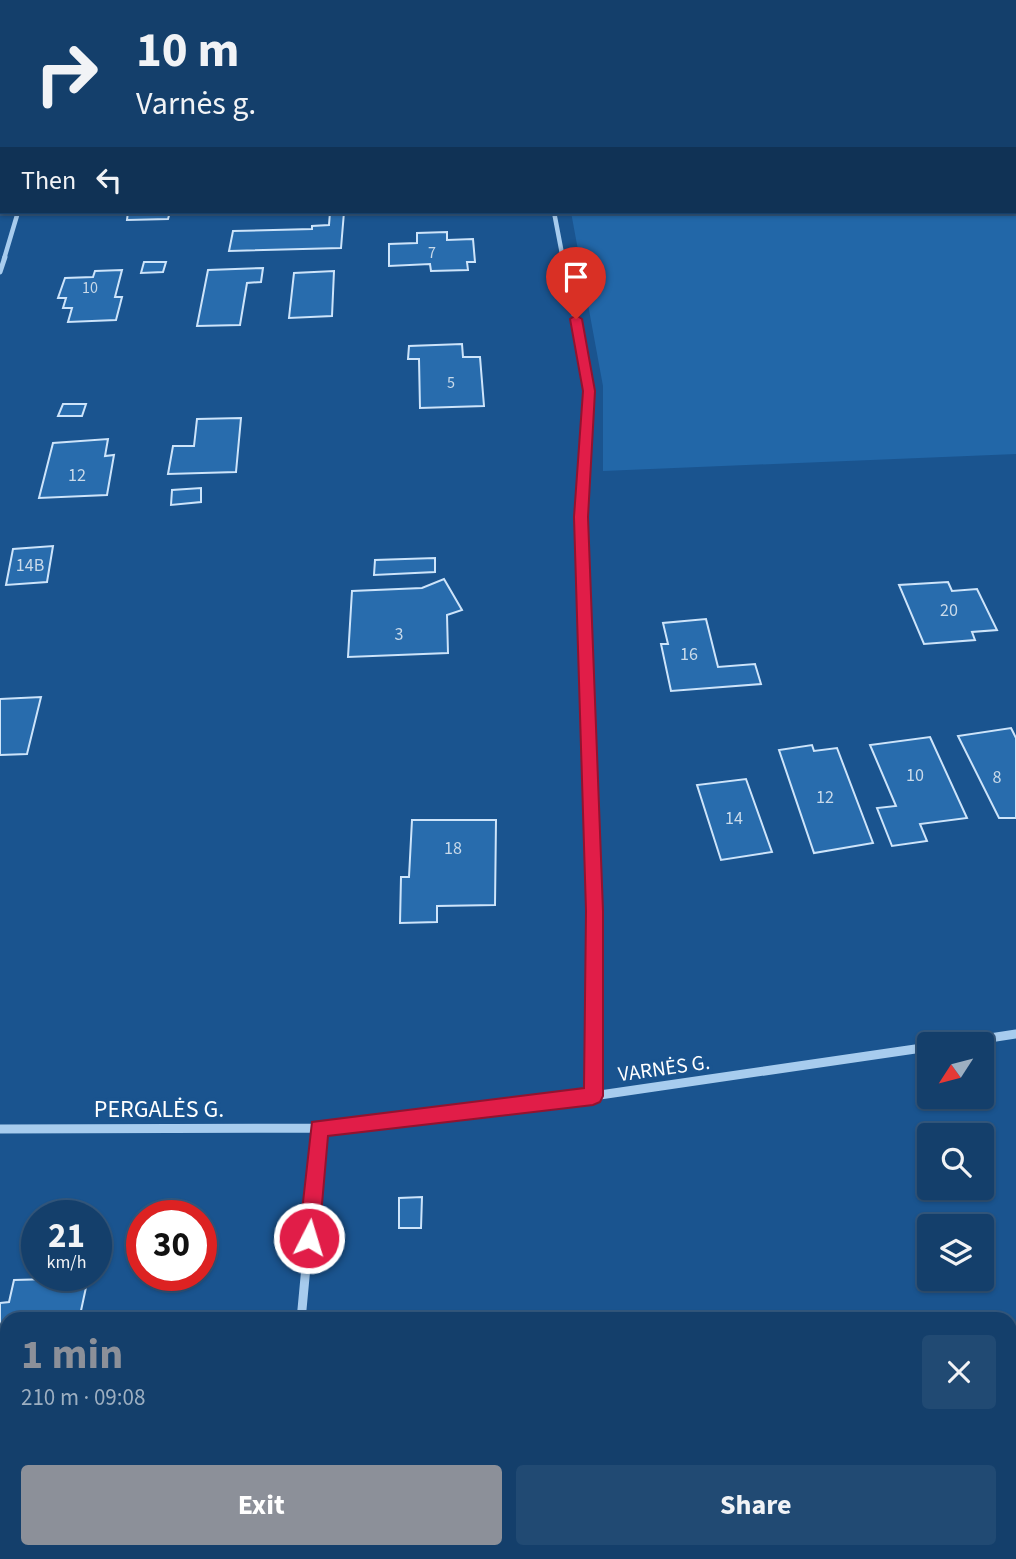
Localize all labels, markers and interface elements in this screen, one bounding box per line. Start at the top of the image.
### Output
text: 10 m [136,16,240,86]
icon: right [21,28,112,119]
text: Varnės g. [136,81,256,127]
icon: left [90,161,128,199]
text: Then [21,162,76,199]
house number: 7 [428,242,436,264]
pin [546,247,606,319]
icon: arrive [557,258,595,296]
house number: 10 [82,277,98,299]
house number: 5 [447,372,455,394]
house number: 12 [68,463,86,488]
house number: 14B [16,553,44,578]
house number: 20 [940,598,958,623]
house number: 3 [395,622,404,647]
house number: 16 [680,642,698,667]
house number: 10 [906,763,924,788]
house number: 8 [993,765,1002,790]
house number: 12 [816,785,834,810]
house number: 14 [725,806,743,831]
house number: 18 [444,836,462,861]
north arrow [917,1032,994,1110]
map controls [917,1032,994,1291]
street label: VARNĖS G. [616,1047,712,1089]
street label: PERGALĖS G. [94,1092,224,1127]
button: search [917,1123,994,1200]
speed limit sign: 30 [126,1200,217,1291]
position arrow [272,1201,346,1275]
text: 21 [48,1211,85,1261]
button: layers [917,1214,994,1291]
text: km/h [47,1250,86,1275]
text: 1 min [21,1325,123,1385]
button: close [922,1335,996,1409]
text: 210 m · 09:08 [21,1381,145,1414]
button: Exit [21,1465,502,1545]
button: Share [516,1465,996,1545]

